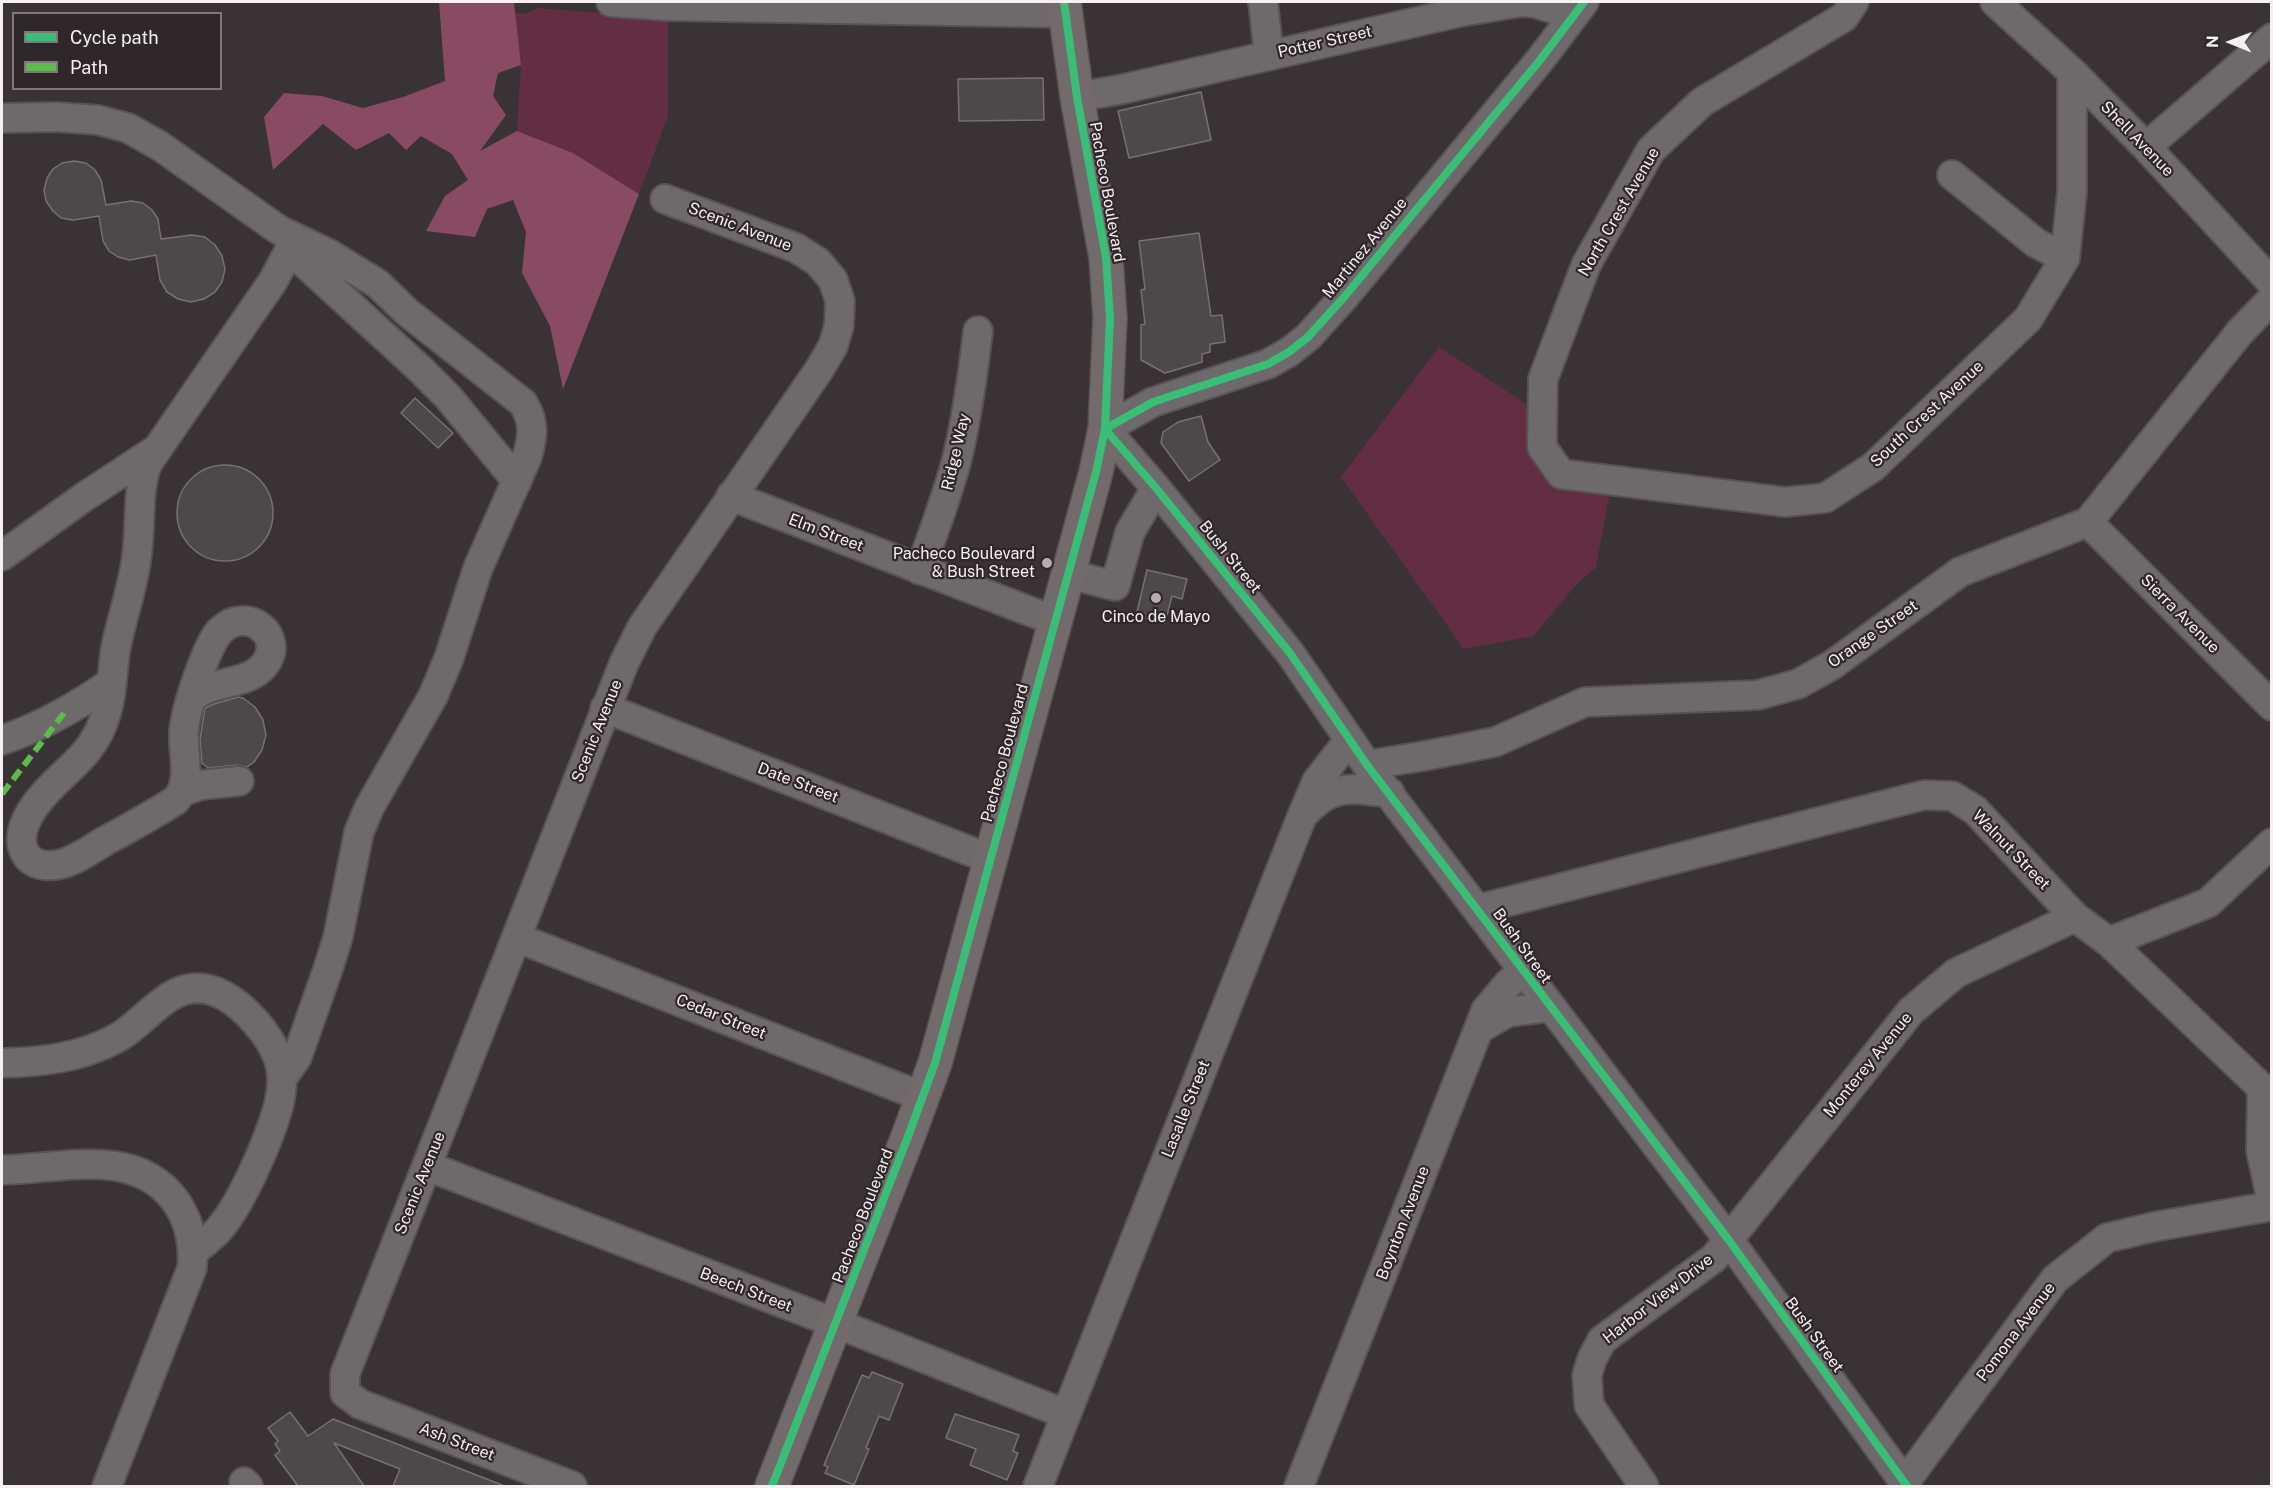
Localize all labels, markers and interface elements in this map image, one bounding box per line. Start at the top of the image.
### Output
legend [12,12,222,90]
north arrow [2201,12,2261,72]
street label: Potter Street [1276,22,1374,62]
text: Cycle path [70,27,159,48]
text: N [2203,35,2222,48]
text: Path [70,57,108,78]
street label: Shell Avenue [2096,97,2178,181]
street label: Pacheco Boulevard [1085,120,1129,264]
street label: North Crest Avenue [1574,144,1664,280]
street label: Martinez Avenue [1319,194,1411,302]
street label: Scenic Avenue [686,198,794,256]
street label: South Crest Avenue [1867,357,1987,471]
street label: Ridge Way [938,412,974,492]
street label: Elm Street [786,510,866,556]
street label: Bush Street [1195,517,1265,597]
place label: Pacheco Boulevard & Bush Street [893,544,1035,582]
marker: Pacheco Boulevard & Bush Street [1040,556,1054,570]
street label: Sierra Avenue [2137,571,2223,657]
marker: Cinco de Mayo [1149,591,1163,605]
street label: Orange Street [1824,596,1922,672]
place label: Cinco de Mayo [1102,607,1210,627]
street label: Scenic Avenue [568,677,626,785]
street label: Pacheco Boulevard [977,682,1033,824]
street label: Date Street [755,759,841,807]
street label: Walnut Street [1968,806,2054,894]
street label: Bush Street [1488,905,1556,987]
street label: Cedar Street [673,990,769,1044]
street label: Monterey Avenue [1820,1009,1916,1121]
street label: Lasalle Street [1158,1057,1214,1161]
street label: Scenic Avenue [391,1129,449,1237]
street label: Pacheco Boulevard [829,1146,897,1286]
street label: Boynton Avenue [1372,1163,1434,1283]
street label: Harbor View Drive [1599,1250,1717,1348]
street label: Beech Street [697,1264,795,1316]
street label: Pomona Avenue [1973,1279,2059,1385]
street label: Bush Street [1780,1294,1848,1376]
street label: Ash Street [417,1419,497,1465]

